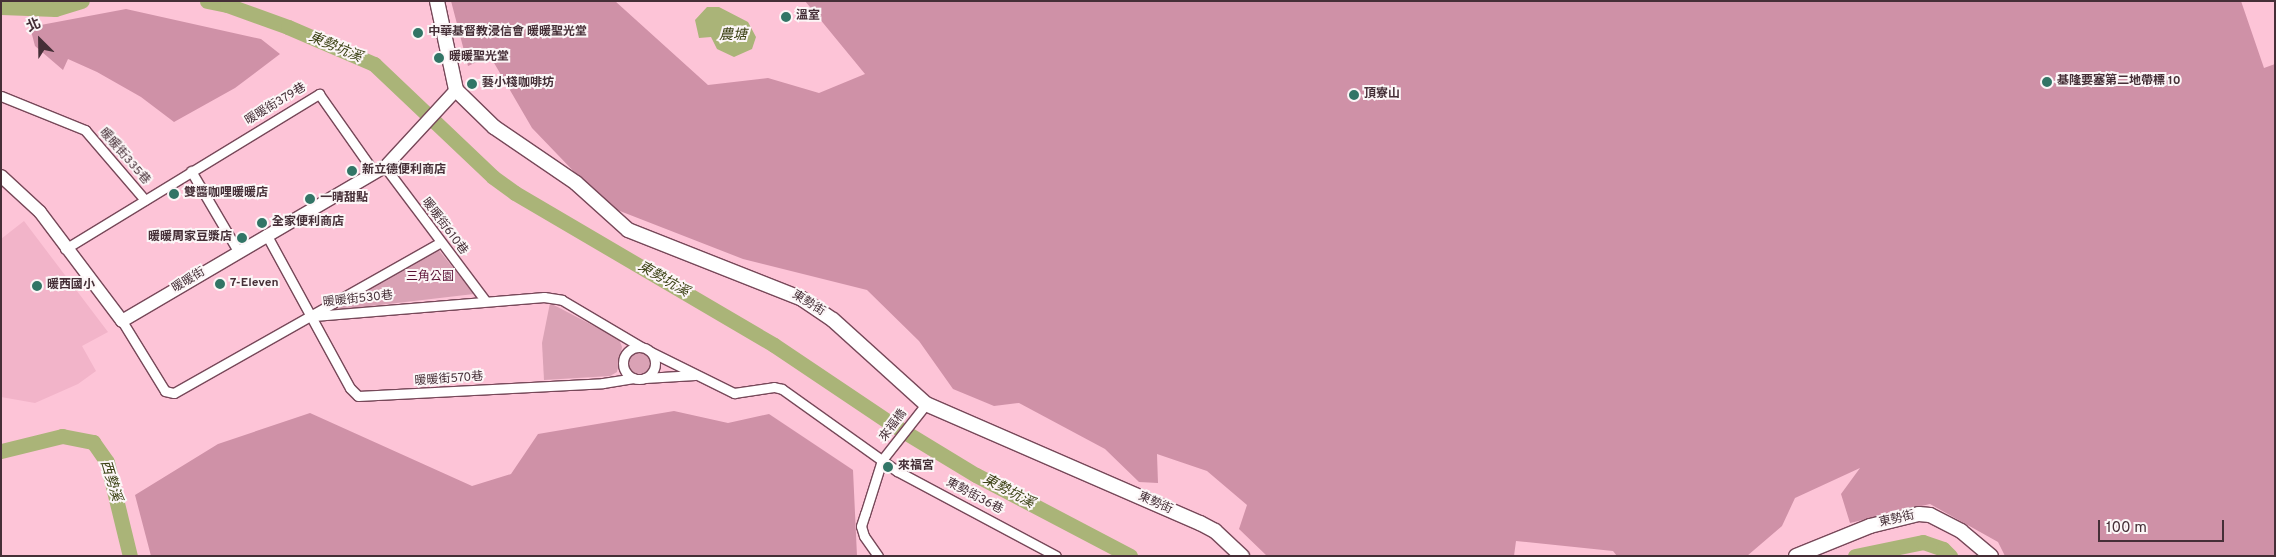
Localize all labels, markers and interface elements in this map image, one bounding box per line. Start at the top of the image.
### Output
place label: 溫室 [796,10,820,24]
marker: 溫室 [780,11,792,23]
north arrow [15,15,65,65]
text: 北 [24,15,44,36]
place label: 中華基督教浸信會 暖暖聖光堂 [428,26,587,40]
marker: 中華基督教浸信會 暖暖聖光堂 [412,27,424,39]
water label: 農塘 [719,28,747,44]
water label: 東勢坑溪 [306,29,364,67]
place label: 暖暖聖光堂 [449,51,509,65]
marker: 暖暖聖光堂 [433,52,445,64]
place label: 基隆要塞第二地帶標 10 [2057,75,2181,89]
marker: 基隆要塞第二地帶標 10 [2041,76,2053,88]
place label: 藝小棧咖啡坊 [482,77,554,91]
marker: 藝小棧咖啡坊 [466,78,478,90]
street label: 暖暖街379巷 [243,81,309,129]
place label: 頂寮山 [1364,88,1400,102]
marker: 頂寮山 [1348,89,1360,101]
street label: 暖暖街335巷 [96,126,152,188]
place label: 新立德便利商店 [362,164,446,178]
marker: 新立德便利商店 [346,165,358,177]
place label: 雙醬咖哩暖暖店 [184,187,268,201]
marker: 雙醬咖哩暖暖店 [168,188,180,200]
place label: 一晴甜點 [320,192,368,206]
marker: 一晴甜點 [304,193,316,205]
street label: 暖暖街610巷 [418,196,470,258]
place label: 全家便利商店 [272,216,344,230]
marker: 全家便利商店 [256,217,268,229]
place label: 暖暖周家豆漿店 [148,231,232,245]
marker: 暖暖周家豆漿店 [236,232,248,244]
water label: 東勢坑溪 [635,259,691,301]
street label: 暖暖街 [170,266,208,296]
park label: 三角公園 [406,271,454,285]
place label: 7-Eleven [230,277,279,291]
marker: 7-Eleven [214,278,226,290]
place label: 暖西國小 [47,279,95,293]
marker: 暖西國小 [31,280,43,292]
street label: 東勢街 [789,288,827,320]
street label: 暖暖街530巷 [322,289,394,311]
street label: 暖暖街570巷 [414,370,484,390]
street label: 來福橋 [877,407,911,445]
water label: 西勢溪 [96,458,124,504]
place label: 來福宮 [898,460,934,474]
marker: 來福宮 [882,461,894,473]
water label: 東勢坑溪 [979,471,1037,513]
street label: 東勢街36巷 [943,476,1005,518]
street label: 東勢街 [1136,490,1174,518]
street label: 東勢街 [1878,509,1916,531]
scale bar [2101,510,2227,542]
text: 100 m [2106,519,2147,538]

